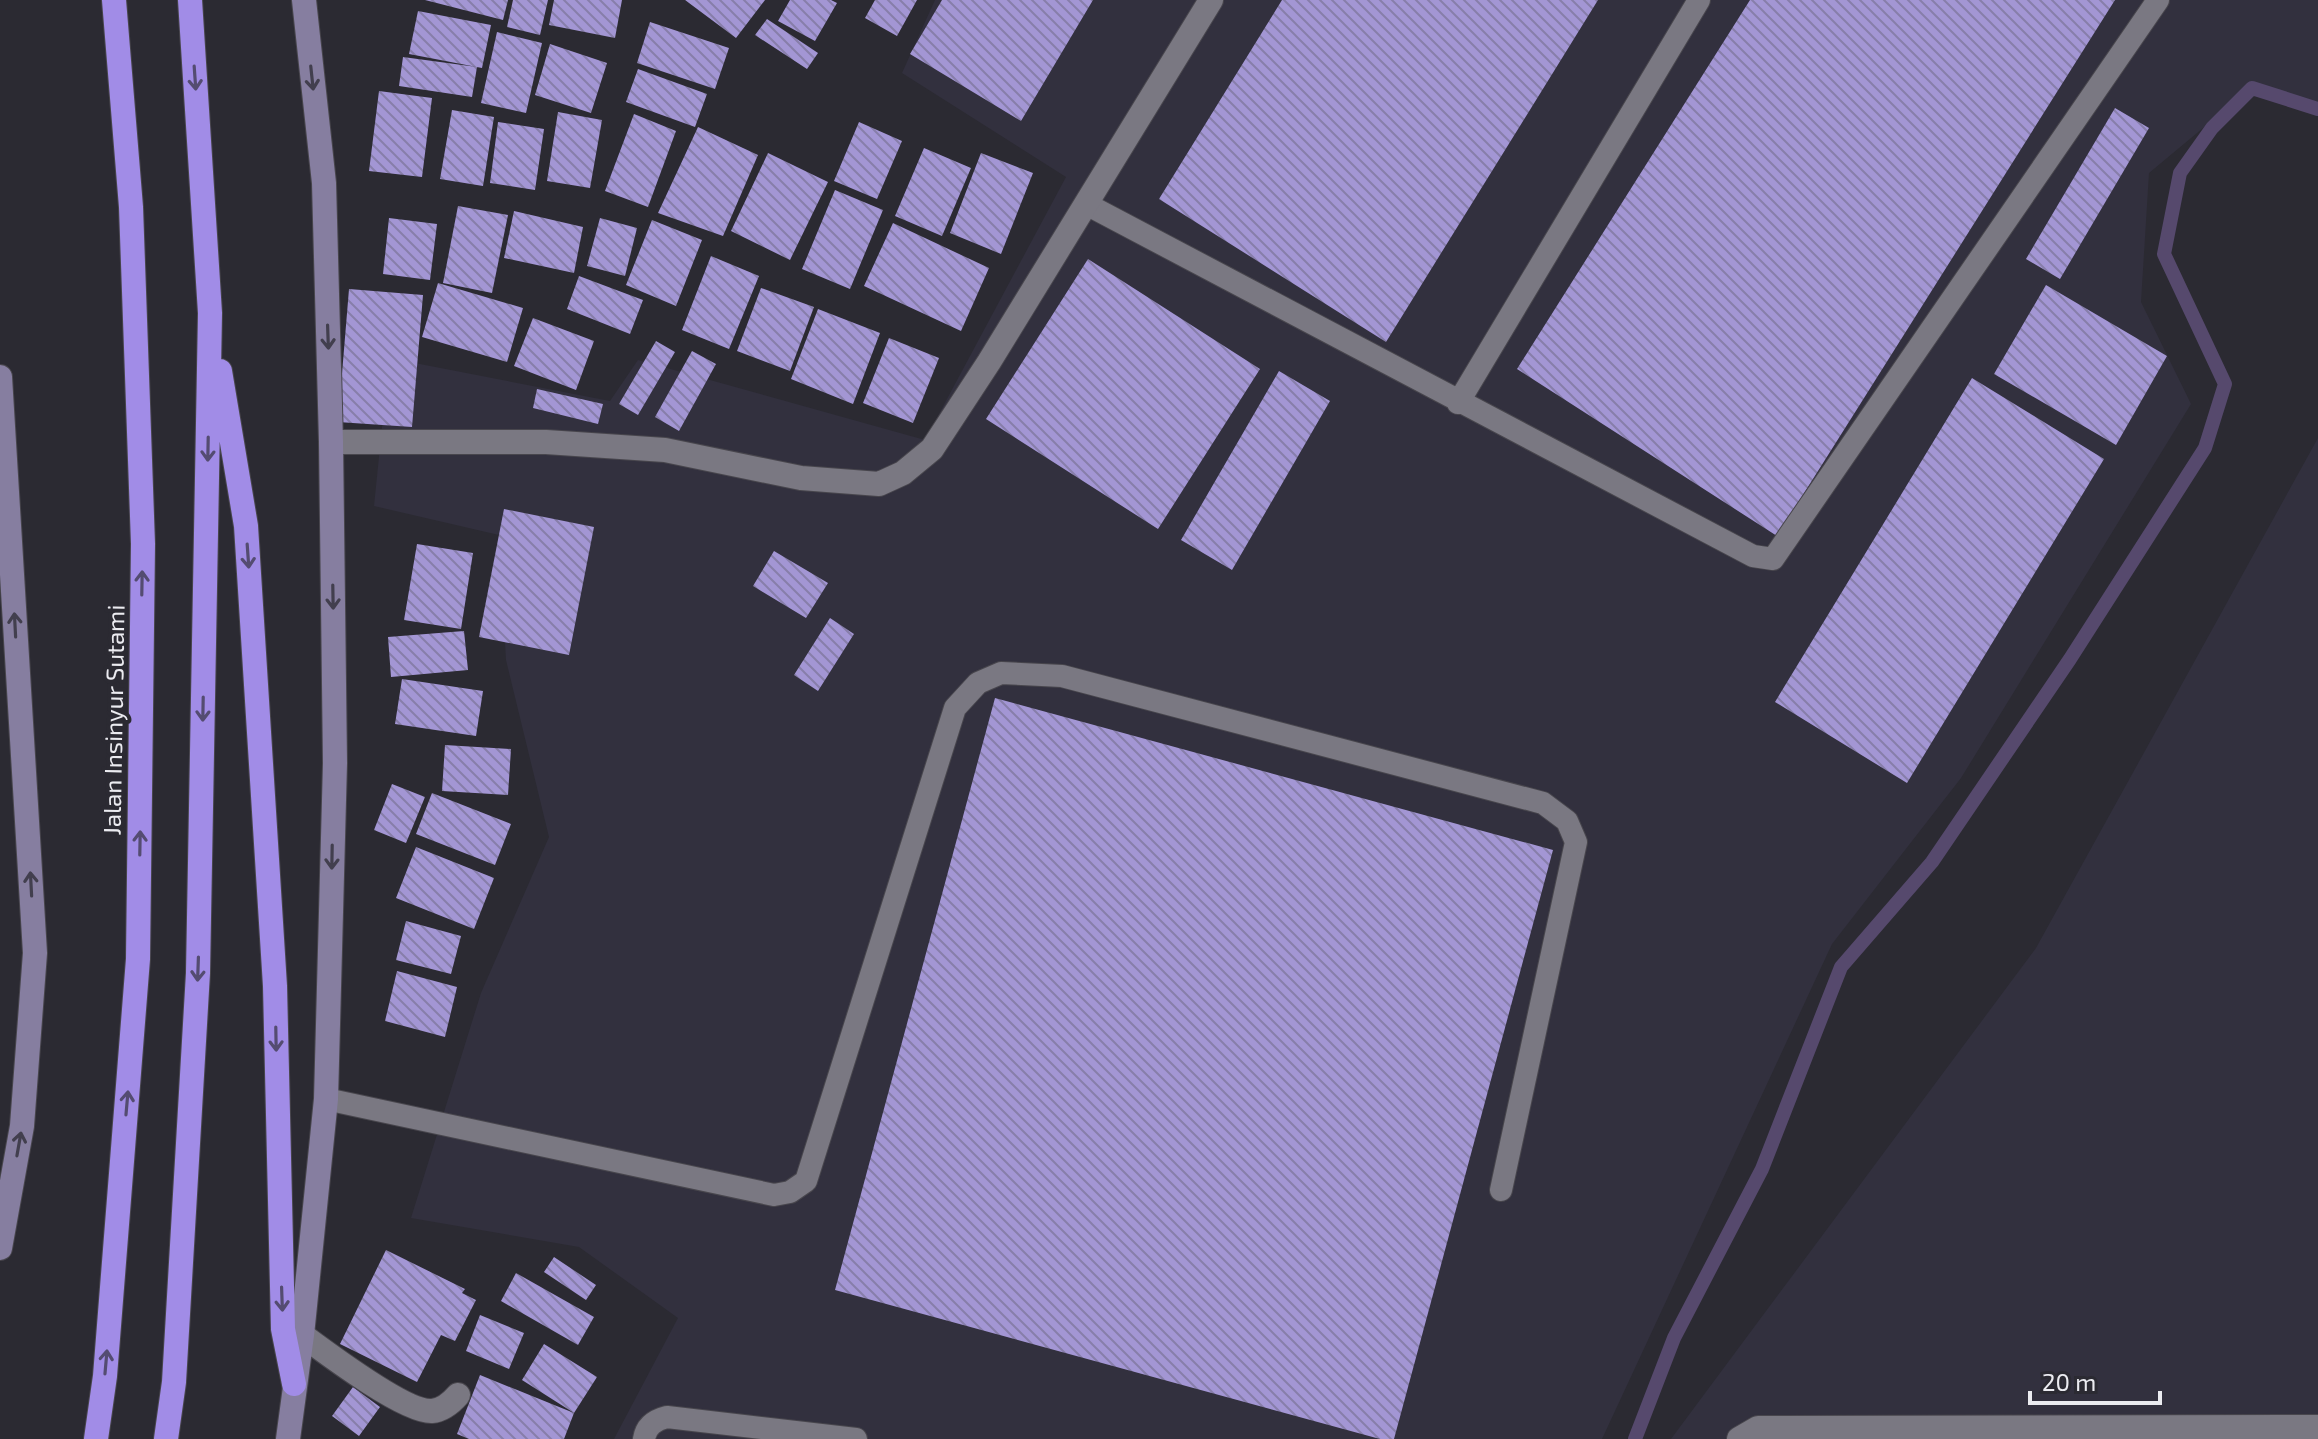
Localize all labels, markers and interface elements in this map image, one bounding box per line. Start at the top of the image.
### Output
one-way arrow [188,64,203,91]
one-way arrow [305,64,320,90]
one-way arrow [320,323,336,350]
one-way arrow [200,435,215,462]
one-way arrow [241,542,256,569]
one-way arrow [134,570,150,597]
one-way arrow [325,583,341,610]
street label: Jalan Insinyur Sutami [96,604,130,836]
one-way arrow [7,612,22,639]
one-way arrow [195,695,211,722]
one-way arrow [132,830,147,857]
one-way arrow [325,843,340,870]
one-way arrow [23,871,38,898]
one-way arrow [191,955,206,982]
one-way arrow [268,1025,283,1052]
one-way arrow [120,1090,135,1116]
one-way arrow [12,1131,27,1157]
one-way arrow [275,1285,290,1312]
one-way arrow [99,1349,114,1376]
scale bar [2030,1355,2160,1405]
text: 20 m [2042,1367,2096,1396]

